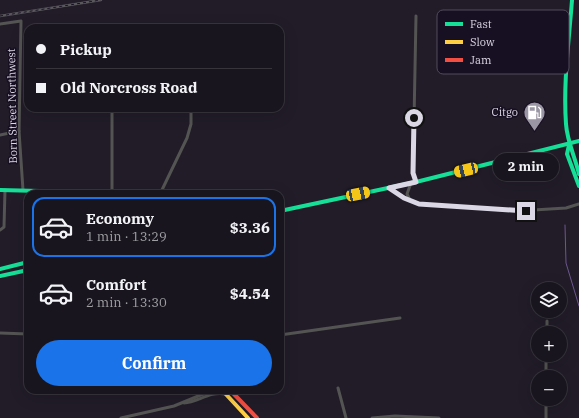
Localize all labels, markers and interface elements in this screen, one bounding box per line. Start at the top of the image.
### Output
legend [437,10,569,74]
text: Fast [470,17,492,31]
text: Slow [470,35,495,49]
text: Pickup [60,40,112,59]
street label: Born Street Northwest [4,48,20,164]
text: Jam [470,53,492,67]
text: Old Norcross Road [60,78,197,97]
fuel station icon: Citgo [521,99,547,132]
place label: Citgo [492,105,518,119]
route start [405,109,423,127]
callout: 2 min [493,153,559,181]
text: 2 min [508,158,544,175]
car [453,161,479,179]
car [345,186,371,202]
route end [517,202,535,220]
icon: car [38,209,74,245]
text: Economy [86,209,154,228]
text: $3.36 [230,218,270,237]
text: 1 min · 13:29 [86,228,167,245]
icon: car [38,275,74,311]
text: Comfort [86,275,146,294]
map controls [531,282,567,406]
button: layers [531,282,567,318]
text: $4.54 [230,284,270,303]
text: 2 min · 13:30 [86,294,167,311]
button: + [531,326,567,362]
button: Confirm [36,340,272,386]
button: − [531,370,567,406]

